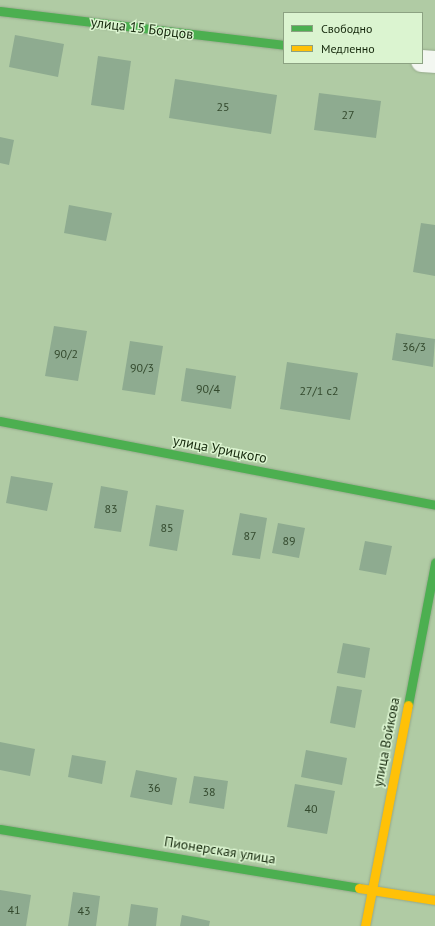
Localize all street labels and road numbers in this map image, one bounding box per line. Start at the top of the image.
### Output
street label: улица 15 Борцов [90,13,194,43]
street label: улица Урицкого [171,432,269,466]
street label: улица Войкова [369,696,403,788]
street label: Пионерская улица [163,833,277,867]

